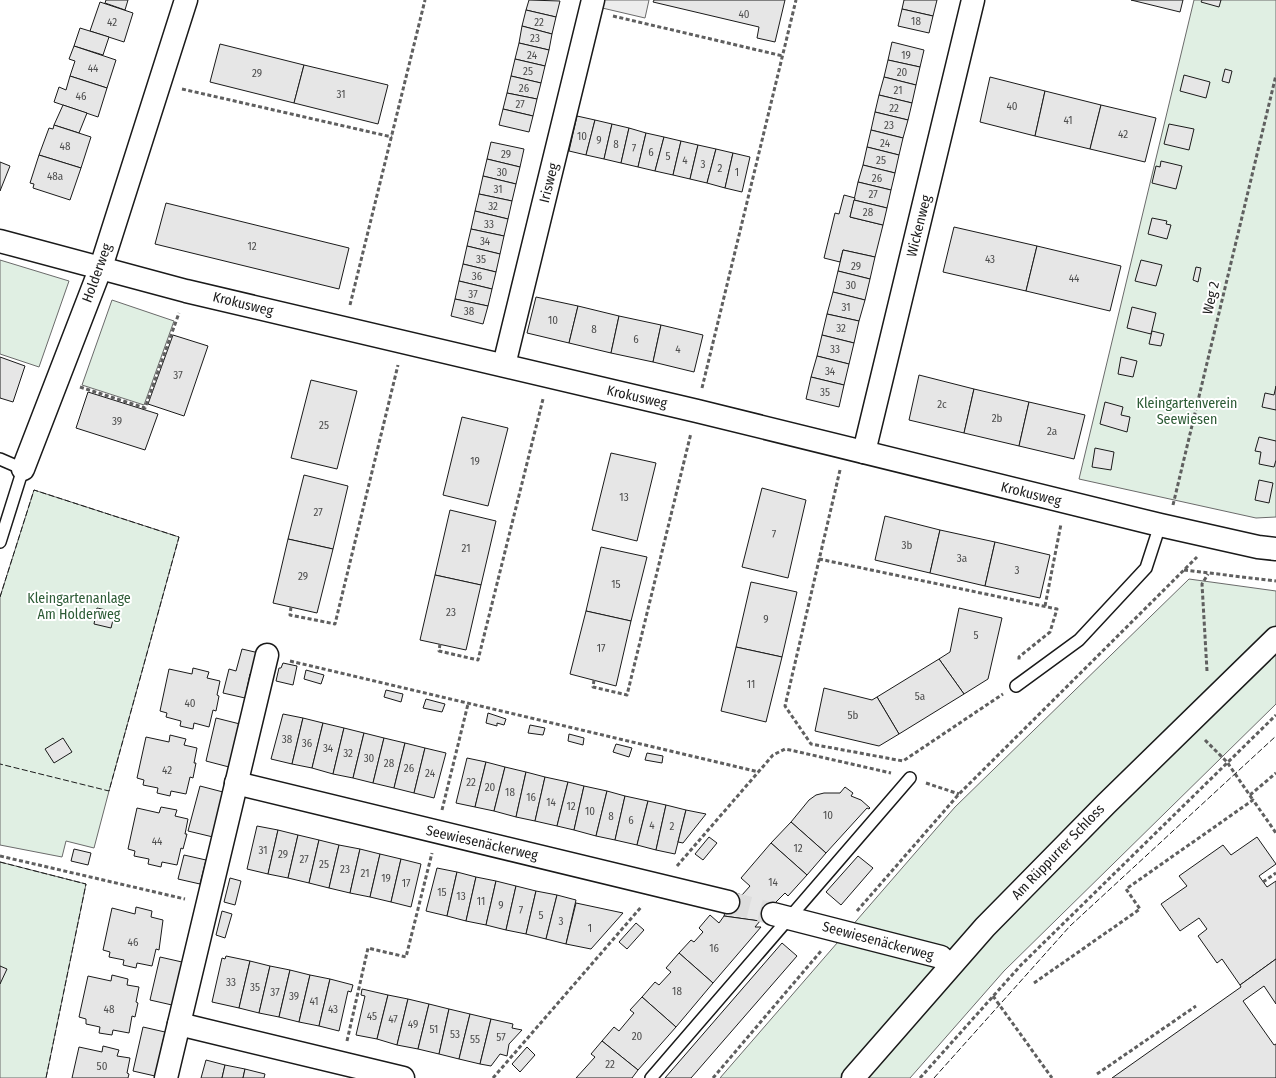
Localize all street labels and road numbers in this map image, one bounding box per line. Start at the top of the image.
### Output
street label: Irisweg [536,161,562,205]
street label: Wickenweg [903,193,935,259]
street label: Holderweg [79,241,116,305]
street label: Weg 2 [1199,280,1223,316]
street label: Krokusweg [211,288,275,320]
street label: Krokusweg [605,382,669,412]
street label: Krokusweg [999,478,1063,510]
street label: Am Rüppurrer Schloss [1008,801,1108,903]
street label: Seewiesenäckerweg [424,822,540,864]
street label: Seewiesenäckerweg [821,918,936,964]

